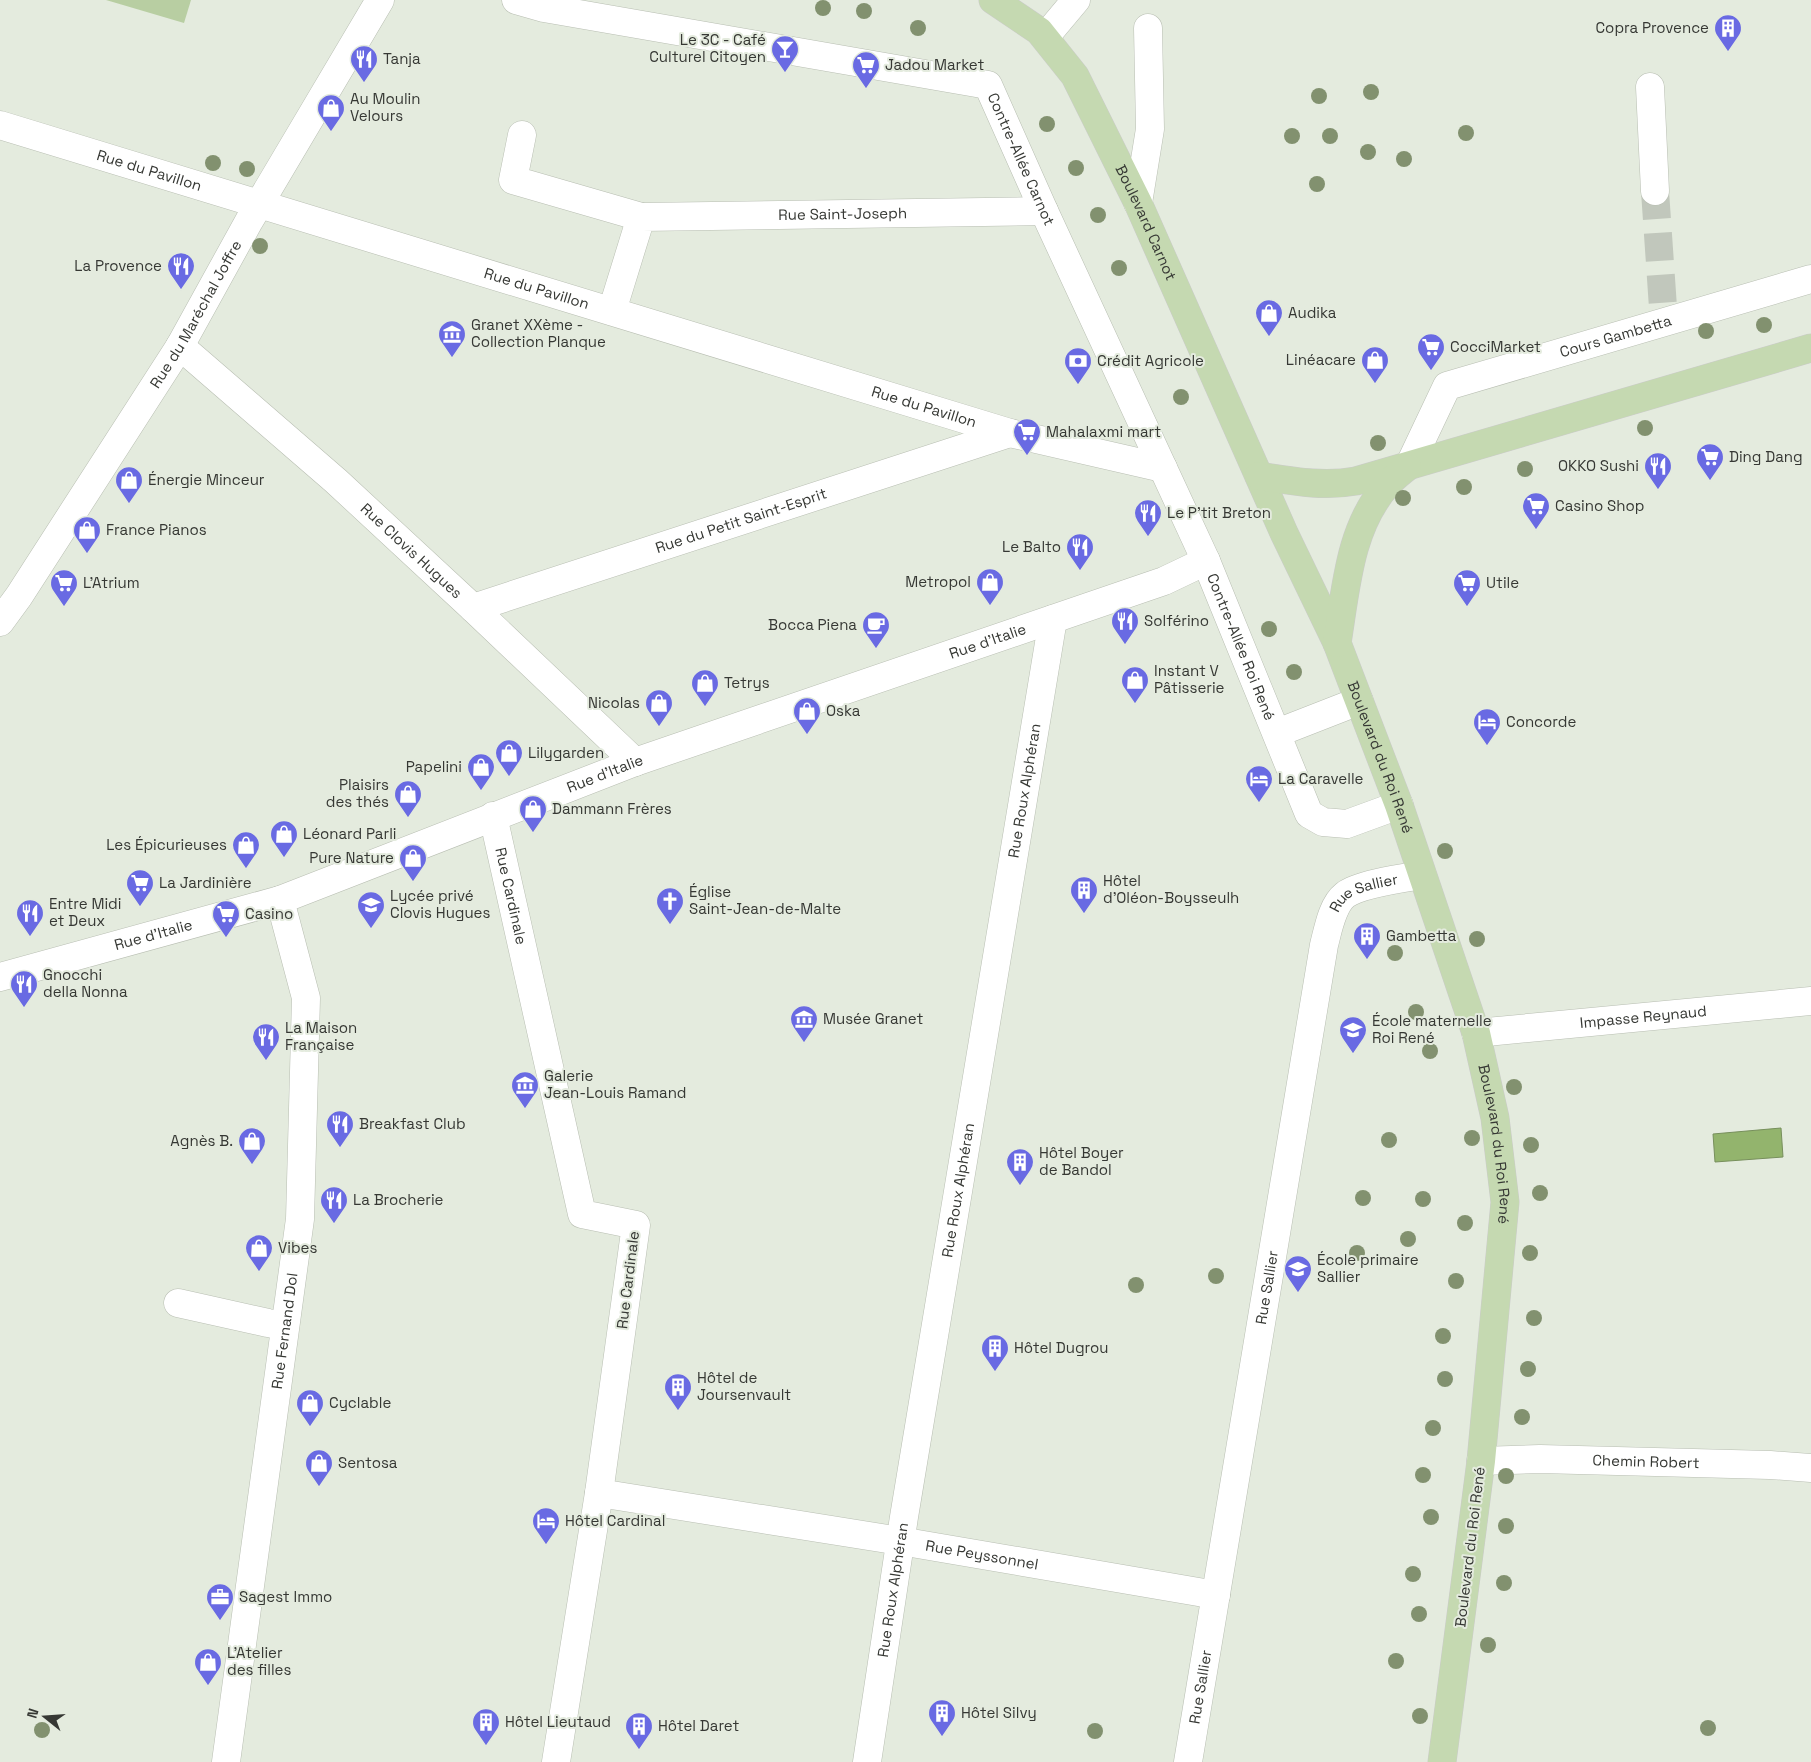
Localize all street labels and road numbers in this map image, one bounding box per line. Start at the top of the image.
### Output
street label: Contre-Allée Carnot [984,90,1059,228]
street label: Rue du Pavillon [95,145,204,195]
street label: Boulevard Carnot [1112,161,1181,283]
street label: Rue Saint-Joseph [778,203,907,224]
street label: Rue du Maréchal Joffre [145,237,246,392]
street label: Rue du Pavillon [482,263,592,313]
street label: Cours Gambetta [1557,310,1674,361]
street label: Rue du Pavillon [869,381,979,431]
street label: Rue du Petit Saint-Esprit [653,483,829,557]
street label: Rue Clovis Hugues [357,499,467,602]
street label: Contre-Allée Roi René [1203,570,1280,723]
street label: Rue d'Italie [946,619,1029,663]
street label: Boulevard du Roi René [1343,678,1418,836]
street label: Rue Roux Alphéran [1004,722,1045,859]
street label: Rue d'Italie [564,750,645,797]
street label: Rue Cardinale [491,846,531,946]
street label: Rue Sallier [1325,869,1400,915]
street label: Rue d'Italie [112,915,195,954]
street label: Impasse Reynaud [1579,1001,1708,1032]
street label: Boulevard du Roi René [1474,1062,1515,1225]
street label: Rue Roux Alphéran [937,1121,978,1259]
street label: Rue Cardinale [612,1230,643,1330]
street label: Rue Sallier [1251,1249,1282,1326]
street label: Rue Fernand Dol [267,1271,302,1390]
street label: Chemin Robert [1592,1450,1700,1472]
street label: Boulevard du Roi René [1450,1466,1489,1628]
street label: Rue Roux Alphéran [873,1521,912,1659]
street label: Rue Peyssonnel [924,1536,1040,1574]
street label: Rue Sallier [1184,1648,1216,1725]

